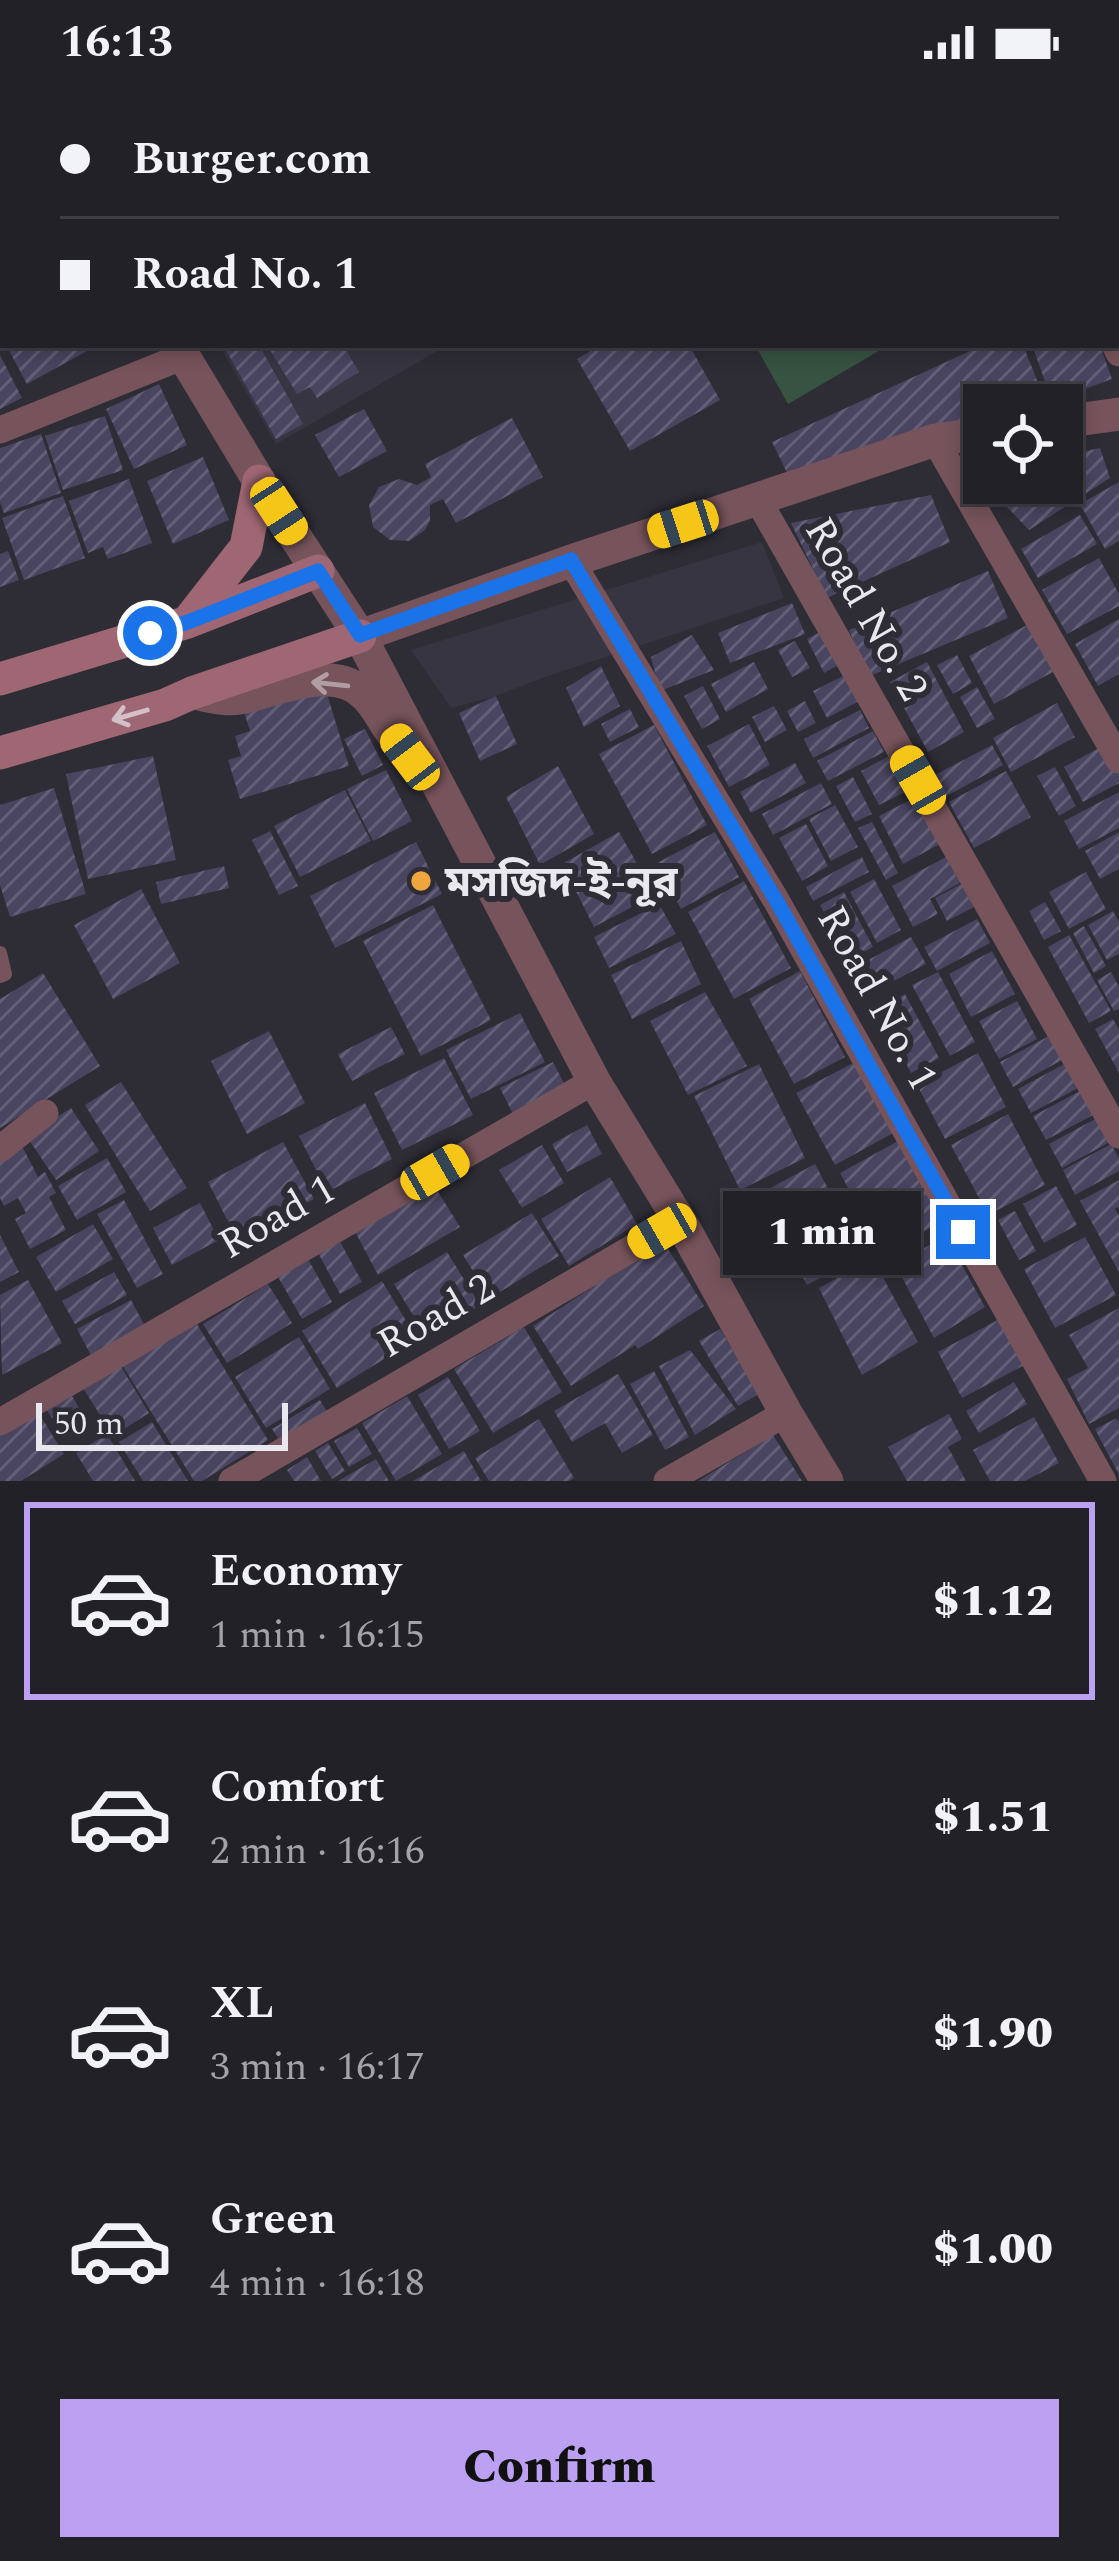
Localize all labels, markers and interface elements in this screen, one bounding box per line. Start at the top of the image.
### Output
text: 16:13 [60,8,173,77]
text: Burger.com [132,125,371,194]
text: Road No. 1 [132,240,359,309]
map controls [963,384,1083,504]
button: locate [963,384,1083,504]
car [244,471,314,551]
car [643,496,723,552]
street label: Road No. 2 [788,506,944,713]
route start [123,606,177,660]
one-way arrow [312,672,351,695]
one-way arrow [112,705,150,727]
car [374,717,446,797]
car [884,740,952,820]
place label: মসজিদ-ই-নূর [444,852,678,915]
marker: মসজিদ-ই-নূর [408,868,434,894]
street label: Road No. 1 [800,894,954,1102]
car [395,1138,475,1206]
street label: Road 1 [207,1158,348,1276]
callout: 1 min [723,1190,921,1274]
car [622,1197,702,1265]
text: 1 min [768,1203,876,1262]
route end [936,1205,990,1259]
street label: Road 2 [366,1257,507,1375]
scale bar [36,1397,288,1450]
text: 50 m [54,1399,124,1449]
text: Economy [210,1537,401,1606]
icon: car [66,1547,174,1655]
text: $1.12 [932,1567,1053,1636]
text: 1 min · 16:15 [210,1606,425,1665]
text: Comfort [210,1753,385,1822]
icon: car [66,1763,174,1871]
text: $1.51 [932,1783,1053,1852]
text: 2 min · 16:16 [210,1822,425,1881]
text: XL [210,1969,274,2038]
icon: car [66,1979,174,2087]
text: $1.90 [932,1999,1053,2068]
text: 3 min · 16:17 [210,2038,425,2097]
text: Green [210,2185,336,2254]
icon: car [66,2195,174,2303]
text: $1.00 [932,2215,1053,2284]
text: 4 min · 16:18 [210,2254,425,2313]
button: Confirm [60,2399,1059,2537]

